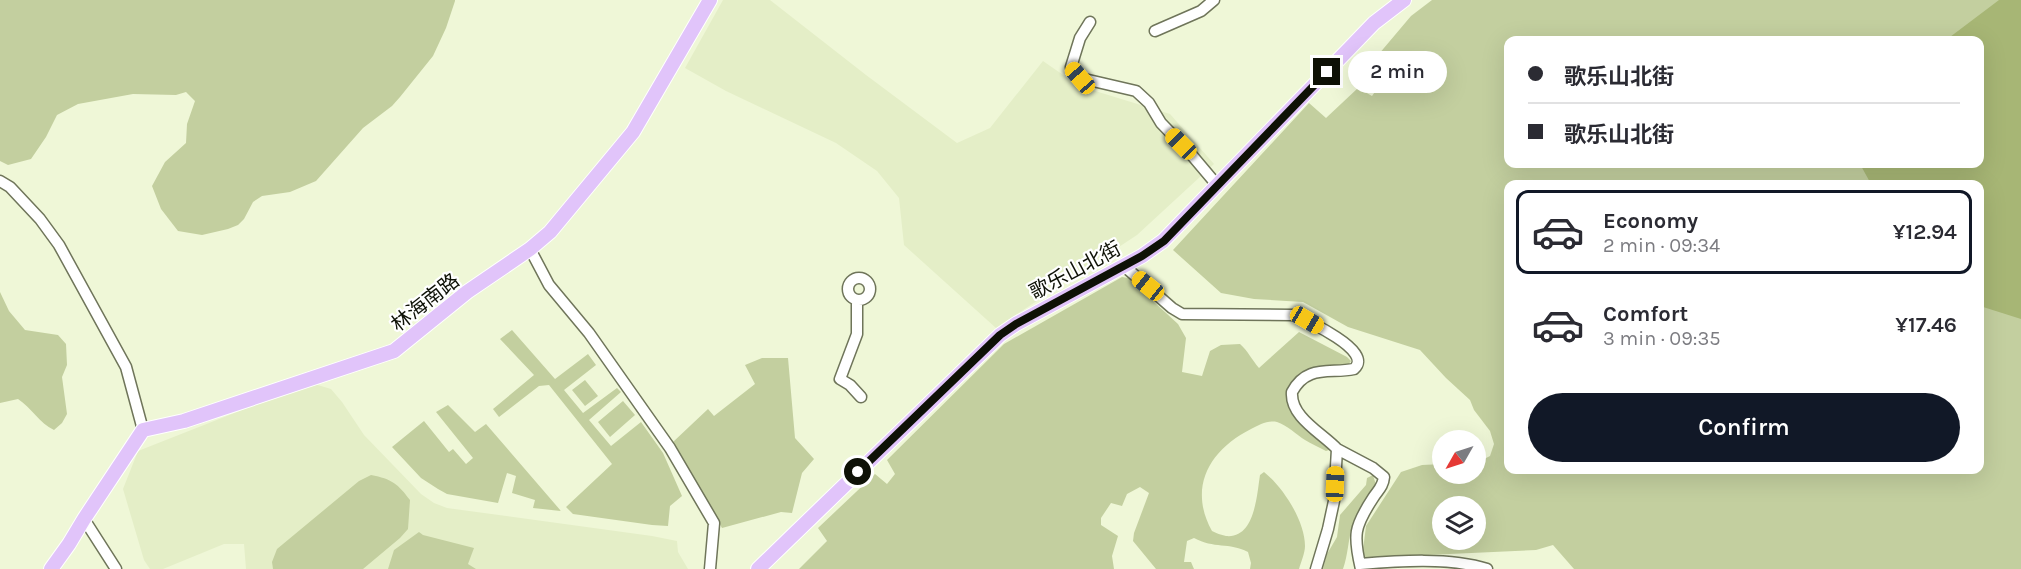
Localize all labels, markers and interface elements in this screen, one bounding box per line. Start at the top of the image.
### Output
callout: 2 min [1348,51,1447,93]
route end [1313,58,1340,85]
car [1061,59,1099,97]
text: 2 min [1370,60,1425,83]
text: 歌乐山北街 [1564,64,1674,90]
text: 歌乐山北街 [1564,122,1674,148]
car [1162,125,1200,163]
icon: car [1531,205,1585,259]
text: Economy [1603,208,1698,234]
text: ¥12.94 [1893,219,1957,245]
text: 2 min · 09:34 [1603,234,1720,257]
street label: 歌乐山北街 [1026,237,1125,304]
car [1128,268,1168,304]
street label: 林海南路 [387,269,464,336]
icon: car [1531,298,1585,352]
text: Comfort [1603,301,1688,327]
car [1287,303,1327,337]
text: ¥17.46 [1895,312,1957,338]
text: 3 min · 09:35 [1603,327,1721,350]
button: Confirm [1528,393,1960,462]
north arrow [1432,430,1486,484]
map controls [1432,430,1486,550]
route start [844,458,871,485]
car [1325,466,1345,502]
button: layers [1432,496,1486,550]

